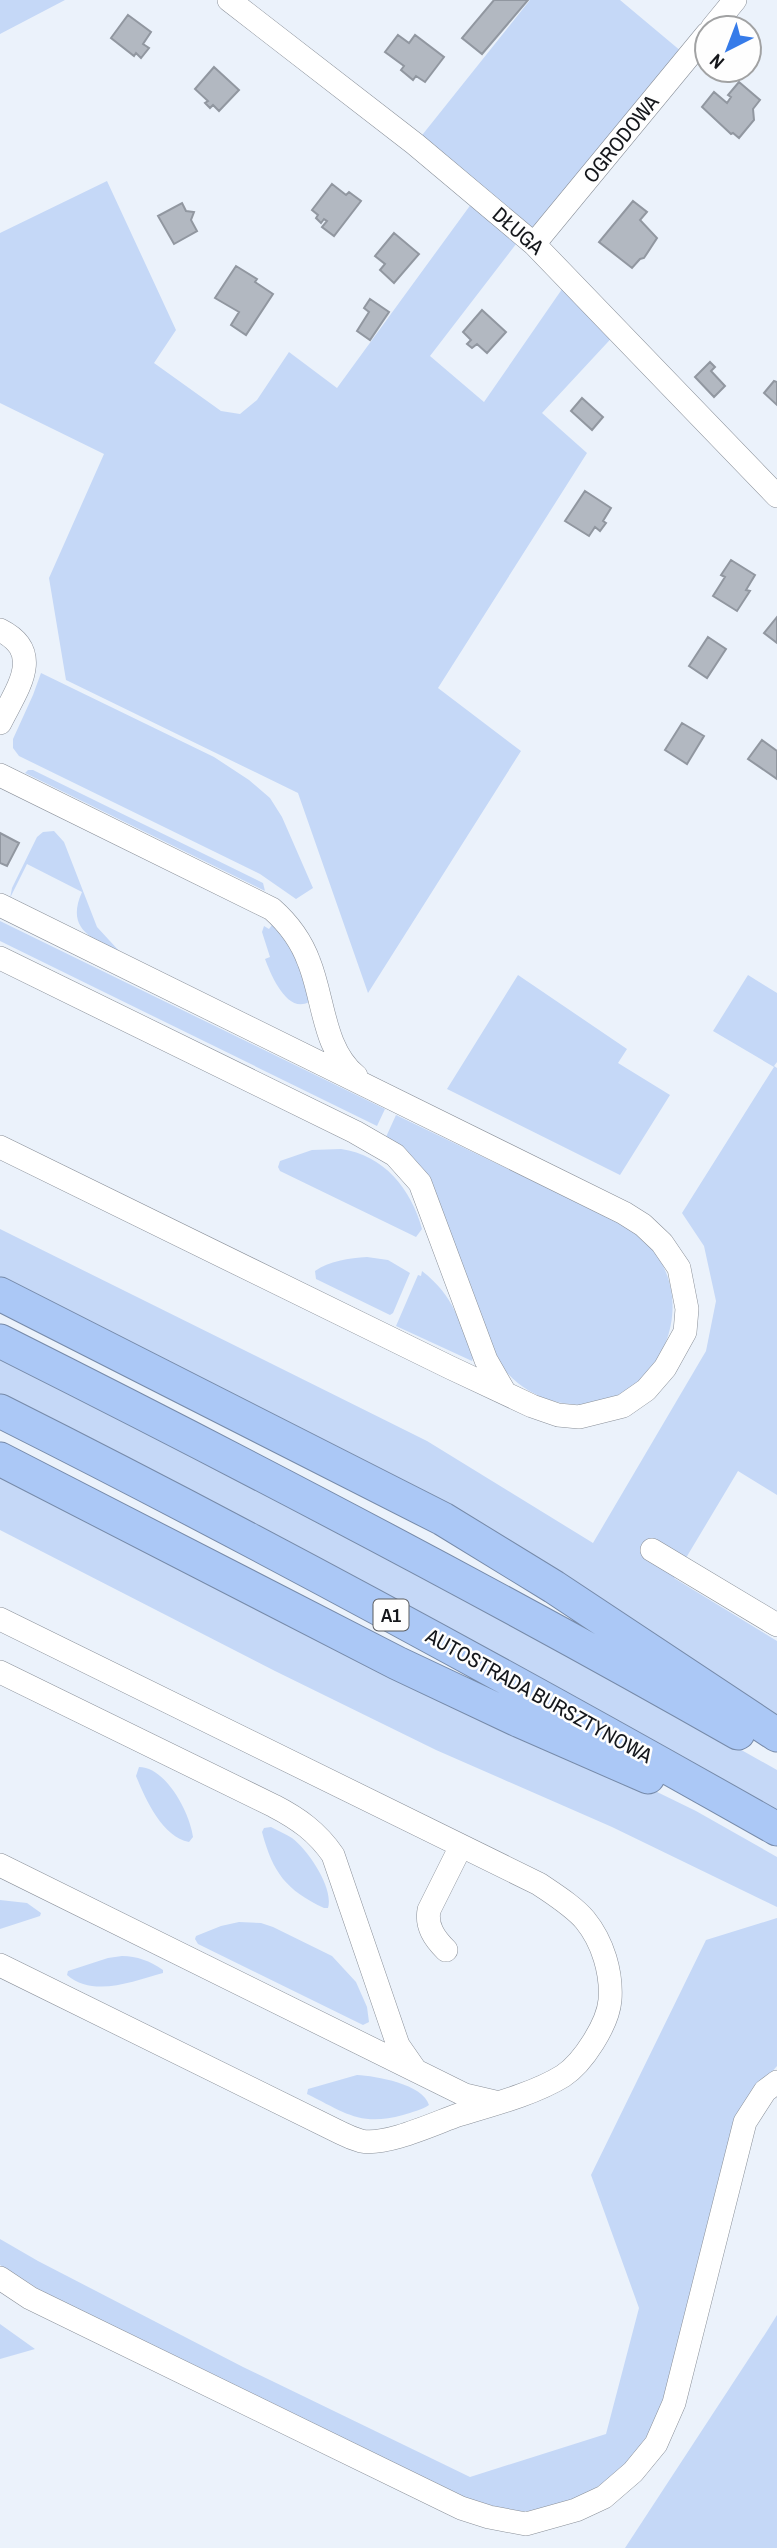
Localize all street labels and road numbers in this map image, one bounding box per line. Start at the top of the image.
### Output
street label: OGRODOWA [576,88,665,189]
street label: DŁUGA [486,200,551,261]
road number: A1 [374,1600,408,1630]
street label: AUTOSTRADA BURSZTYNOWA [420,1621,658,1770]

